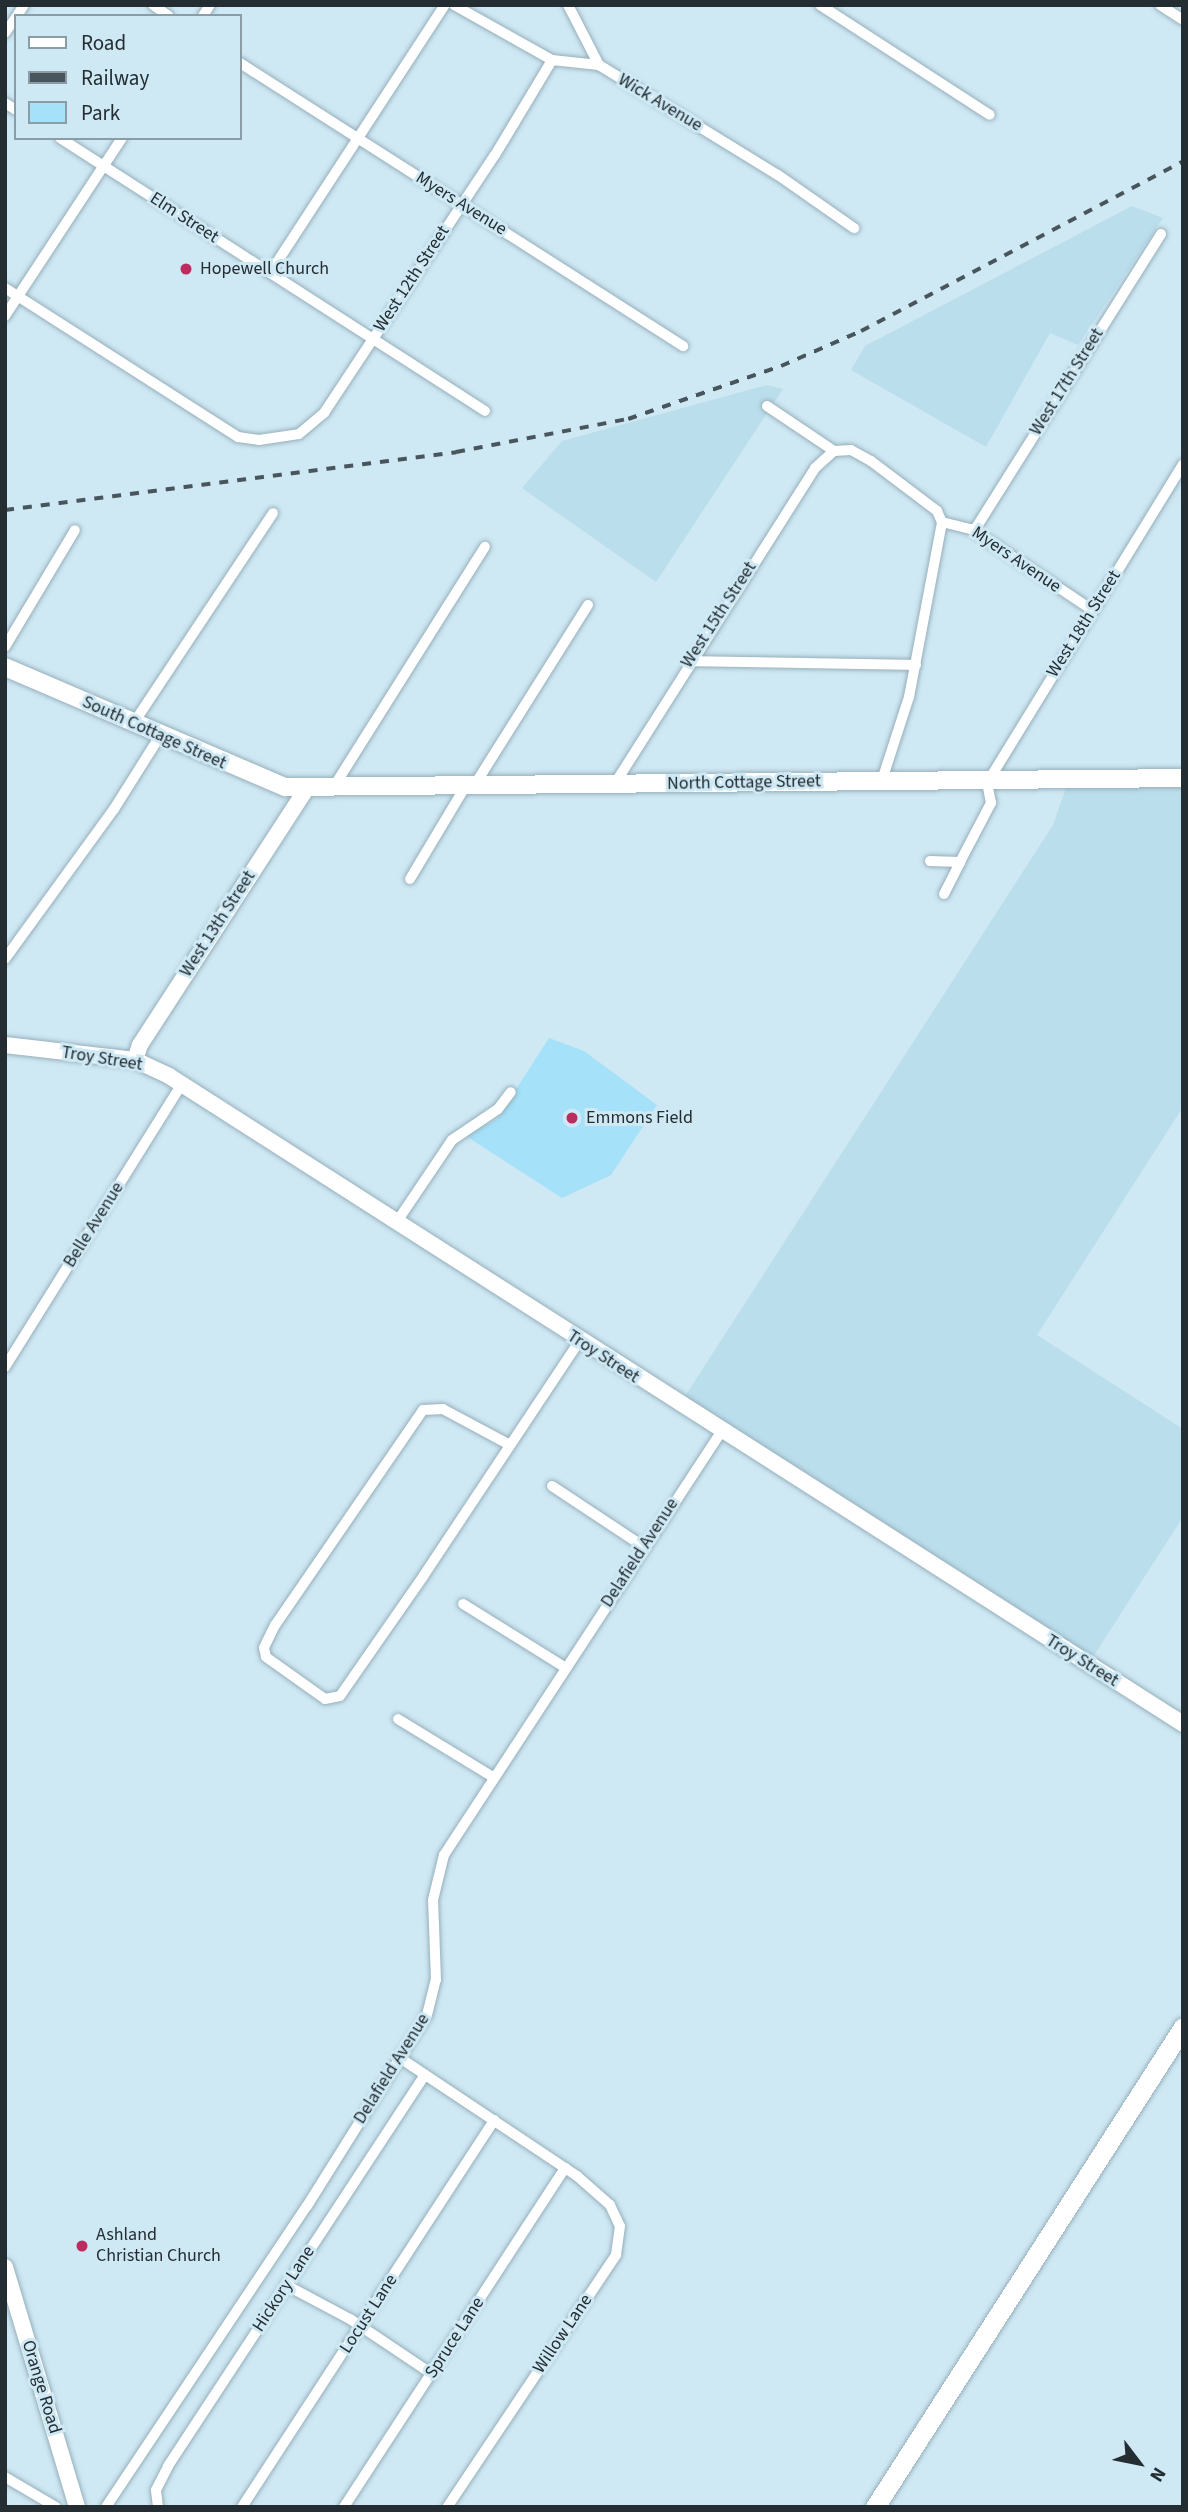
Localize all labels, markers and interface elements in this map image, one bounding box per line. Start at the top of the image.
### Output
legend [14,14,242,140]
text: Road [81,28,126,58]
text: Railway [81,63,149,93]
street label: Wick Avenue [614,69,706,137]
text: Park [81,98,120,128]
street label: Myers Avenue [412,168,510,240]
street label: Elm Street [146,188,222,248]
street label: West 12th Street [370,222,454,336]
place label: Hopewell Church [200,258,329,280]
marker: Hopewell Church [178,261,194,277]
street label: West 17th Street [1025,324,1109,440]
street label: Myers Avenue [967,522,1065,598]
street label: West 15th Street [677,558,761,672]
street label: West 18th Street [1042,566,1126,682]
street label: South Cottage Street [79,692,229,774]
street label: North Cottage Street [667,771,821,795]
street label: West 13th Street [176,867,260,981]
street label: Troy Street [60,1042,144,1076]
place label: Emmons Field [586,1107,693,1129]
marker: Emmons Field [564,1110,580,1126]
street label: Belle Avenue [59,1178,129,1272]
street label: Troy Street [563,1326,643,1388]
street label: Delafield Avenue [597,1494,683,1612]
street label: Troy Street [1042,1630,1122,1692]
street label: Delafield Avenue [349,2010,435,2128]
place label: Ashland Christian Church [96,2225,221,2268]
marker: Ashland Christian Church [74,2238,90,2254]
street label: Hickory Lane [248,2242,320,2336]
street label: Locust Lane [336,2270,402,2358]
street label: Willow Lane [529,2290,597,2378]
street label: Spruce Lane [421,2293,489,2383]
street label: Orange Road [17,2338,65,2436]
north arrow [1104,2428,1174,2498]
text: N [1142,2462,1172,2487]

